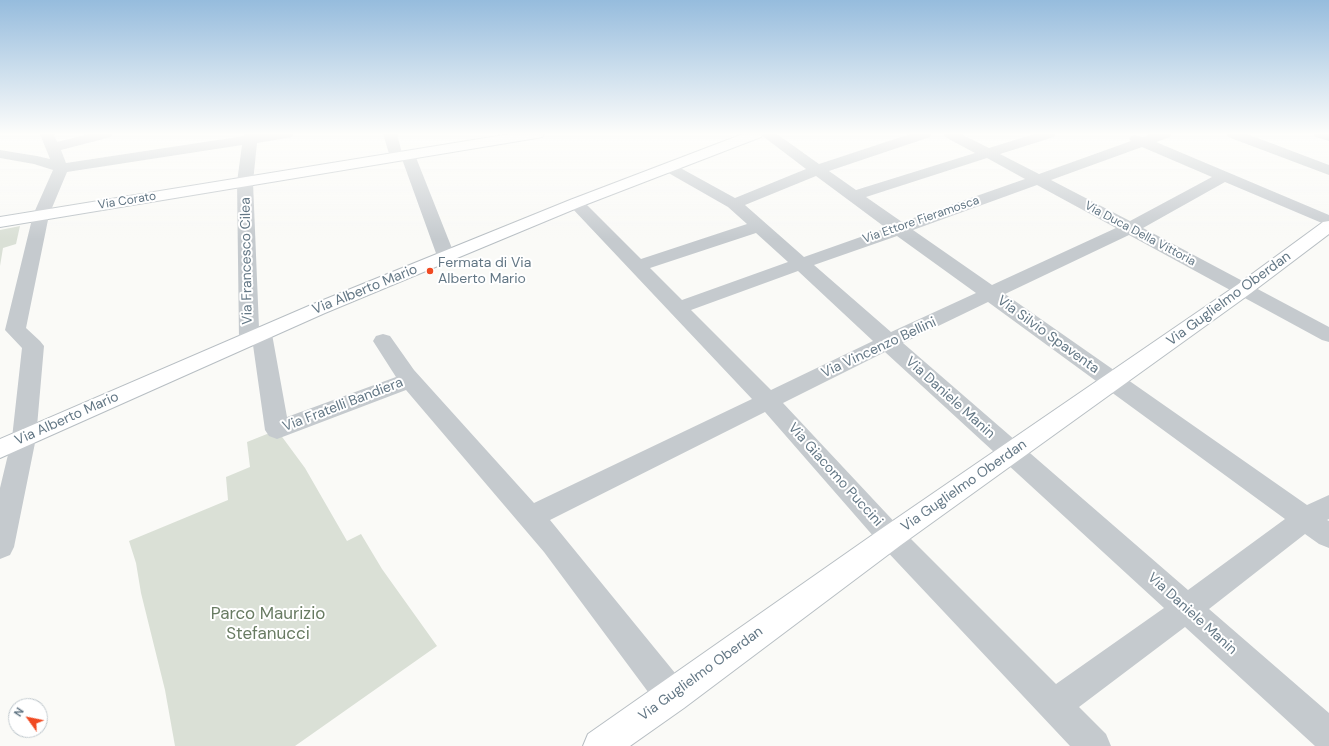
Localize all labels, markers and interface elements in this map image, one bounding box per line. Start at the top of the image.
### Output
street label: Via Corato [97,189,157,213]
street label: Via Ettore Fieramosca [861,193,981,247]
street label: Via Francesco Cilea [237,197,257,325]
street label: Via Duca Della Vittoria [1082,199,1198,269]
street label: Via Guglielmo Oberdan [1164,248,1294,350]
place label: Fermata di Via Alberto Mario [438,255,531,288]
street label: Via Alberto Mario [310,261,420,319]
marker: Fermata di Via Alberto Mario [425,266,435,276]
street label: Via Silvio Spaventa [994,292,1102,378]
street label: Via Vincenzo Bellini [819,314,939,382]
street label: Via Daniele Manin [902,354,998,442]
street label: Via Fratelli Bandiera [280,374,406,436]
street label: Via Alberto Mario [12,389,122,449]
street label: Via Giacomo Puccini [784,420,886,530]
street label: Via Guglielmo Oberdan [898,436,1030,536]
street label: Via Daniele Manin [1144,570,1240,658]
park label: Parco Maurizio Stefanucci [211,605,325,645]
street label: Via Guglielmo Oberdan [636,623,766,725]
north arrow [8,698,48,738]
text: N [11,705,27,719]

